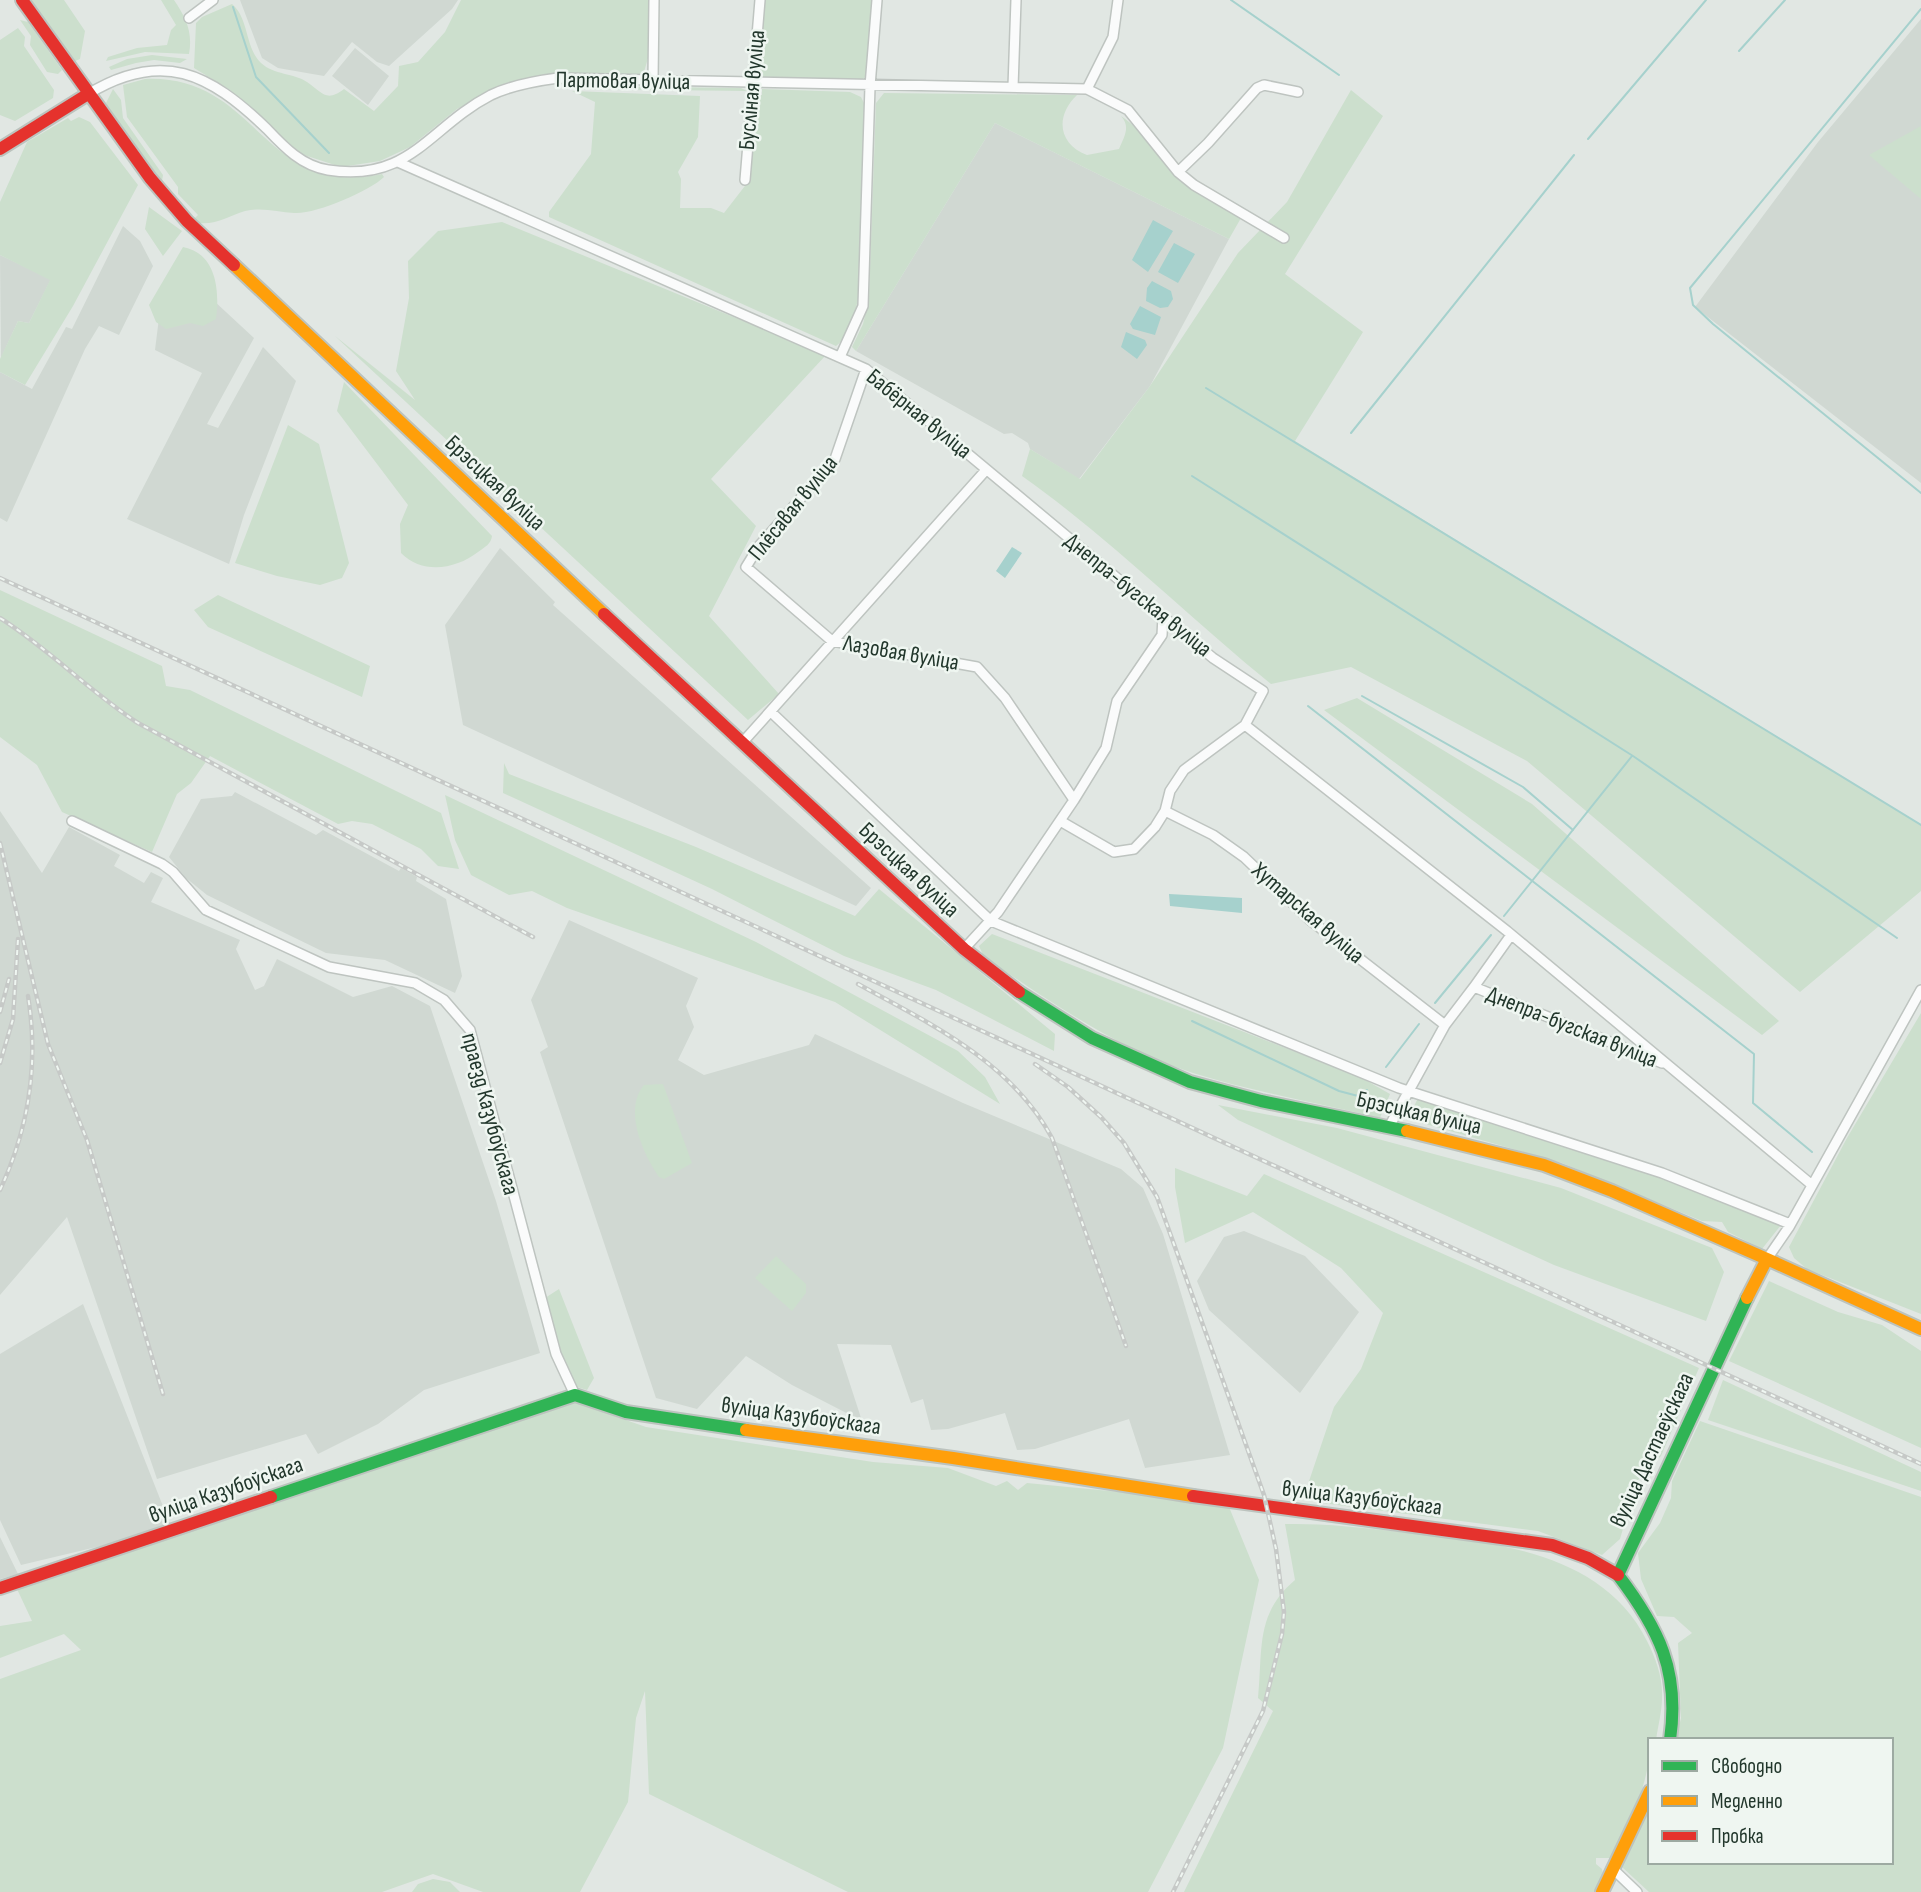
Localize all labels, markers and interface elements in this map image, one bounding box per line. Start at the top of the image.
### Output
street label: Бусліная вуліца [733,29,771,151]
street label: Партовая вуліца [555,66,691,96]
street label: Бабёрная вуліца [861,363,977,465]
street label: Брэсцкая вуліца [439,429,551,537]
street label: Плёсавая вуліца [742,450,844,566]
street label: Днепра-бугская вуліца [1059,527,1217,663]
street label: Лазовая вуліца [840,629,961,677]
street label: Брэсцкая вуліца [853,816,965,924]
street label: Хутарская вуліца [1245,856,1370,969]
street label: Днепра-бугская вуліца [1482,980,1662,1074]
street label: праезд Казубоўскага [455,1030,525,1198]
street label: Брэсцкая вуліца [1354,1085,1484,1141]
street label: вуліца Дастаеўскага [1604,1368,1700,1532]
street label: вуліца Казубоўскага [719,1391,883,1441]
street label: вуліца Казубоўскага [145,1451,307,1529]
street label: вуліца Казубоўскага [1280,1474,1444,1522]
legend [1648,1738,1893,1864]
text: Свободно [1711,1754,1782,1779]
text: Медленно [1711,1789,1783,1814]
text: Пробка [1711,1824,1764,1849]

